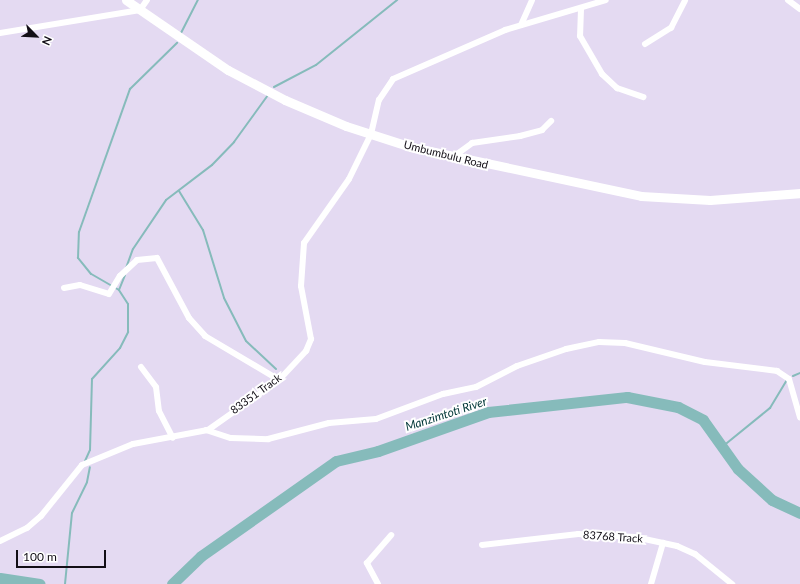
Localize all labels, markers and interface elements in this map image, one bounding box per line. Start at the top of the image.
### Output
north arrow [16,16,56,56]
text: N [40,35,55,48]
street label: Umbumbulu Road [402,138,490,172]
street label: 83351 Track [228,371,284,417]
water label: Manzimtoti River [403,394,489,434]
street label: 83768 Track [583,528,643,546]
scale bar [18,542,108,568]
text: 100 m [23,549,57,564]

